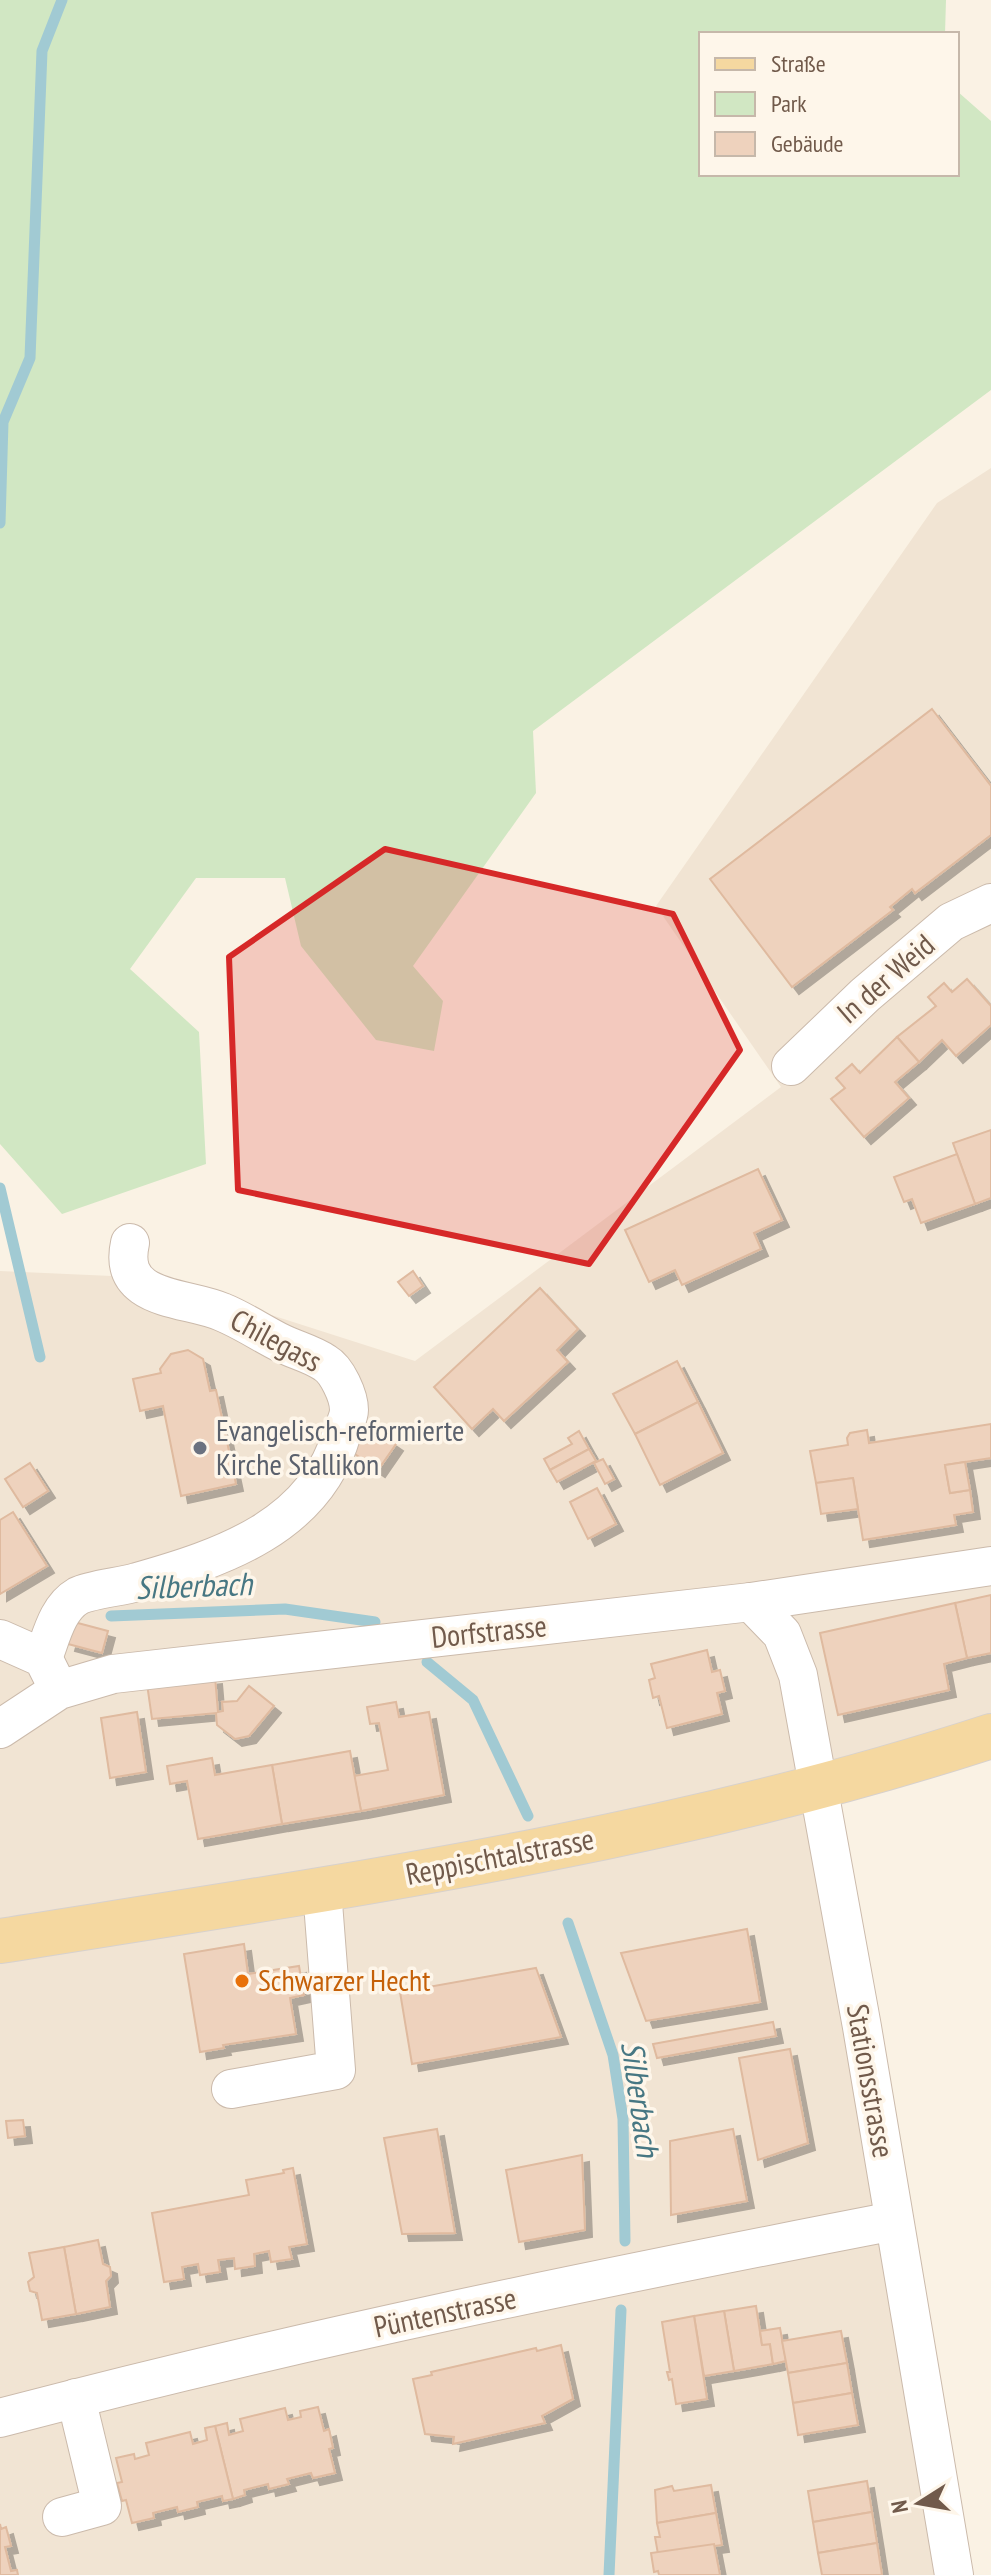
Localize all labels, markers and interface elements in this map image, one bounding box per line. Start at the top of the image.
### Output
legend [699,32,959,176]
text: Straße [771,48,826,79]
text: Park [771,88,807,119]
text: Gebäude [771,128,843,159]
street label: In der Weid [828,925,942,1031]
street label: Chilegass [224,1299,329,1380]
place label: Evangelisch-reformierte Kirche Stallikon [216,1410,464,1483]
marker: Evangelisch-reformierte Kirche Stallikon [191,1439,209,1457]
water label: Silberbach [135,1562,255,1608]
street label: Dorfstrasse [429,1605,549,1656]
street label: Reppischtalstrasse [402,1818,597,1893]
place label: Schwarzer Hecht [258,1960,431,1999]
marker: Schwarzer Hecht [233,1972,251,1990]
street label: Stationsstrasse [839,2001,904,2161]
water label: Silberbach [612,2038,670,2161]
street label: Püntenstrasse [370,2277,519,2346]
north arrow [879,2463,959,2543]
text: N [884,2498,914,2515]

